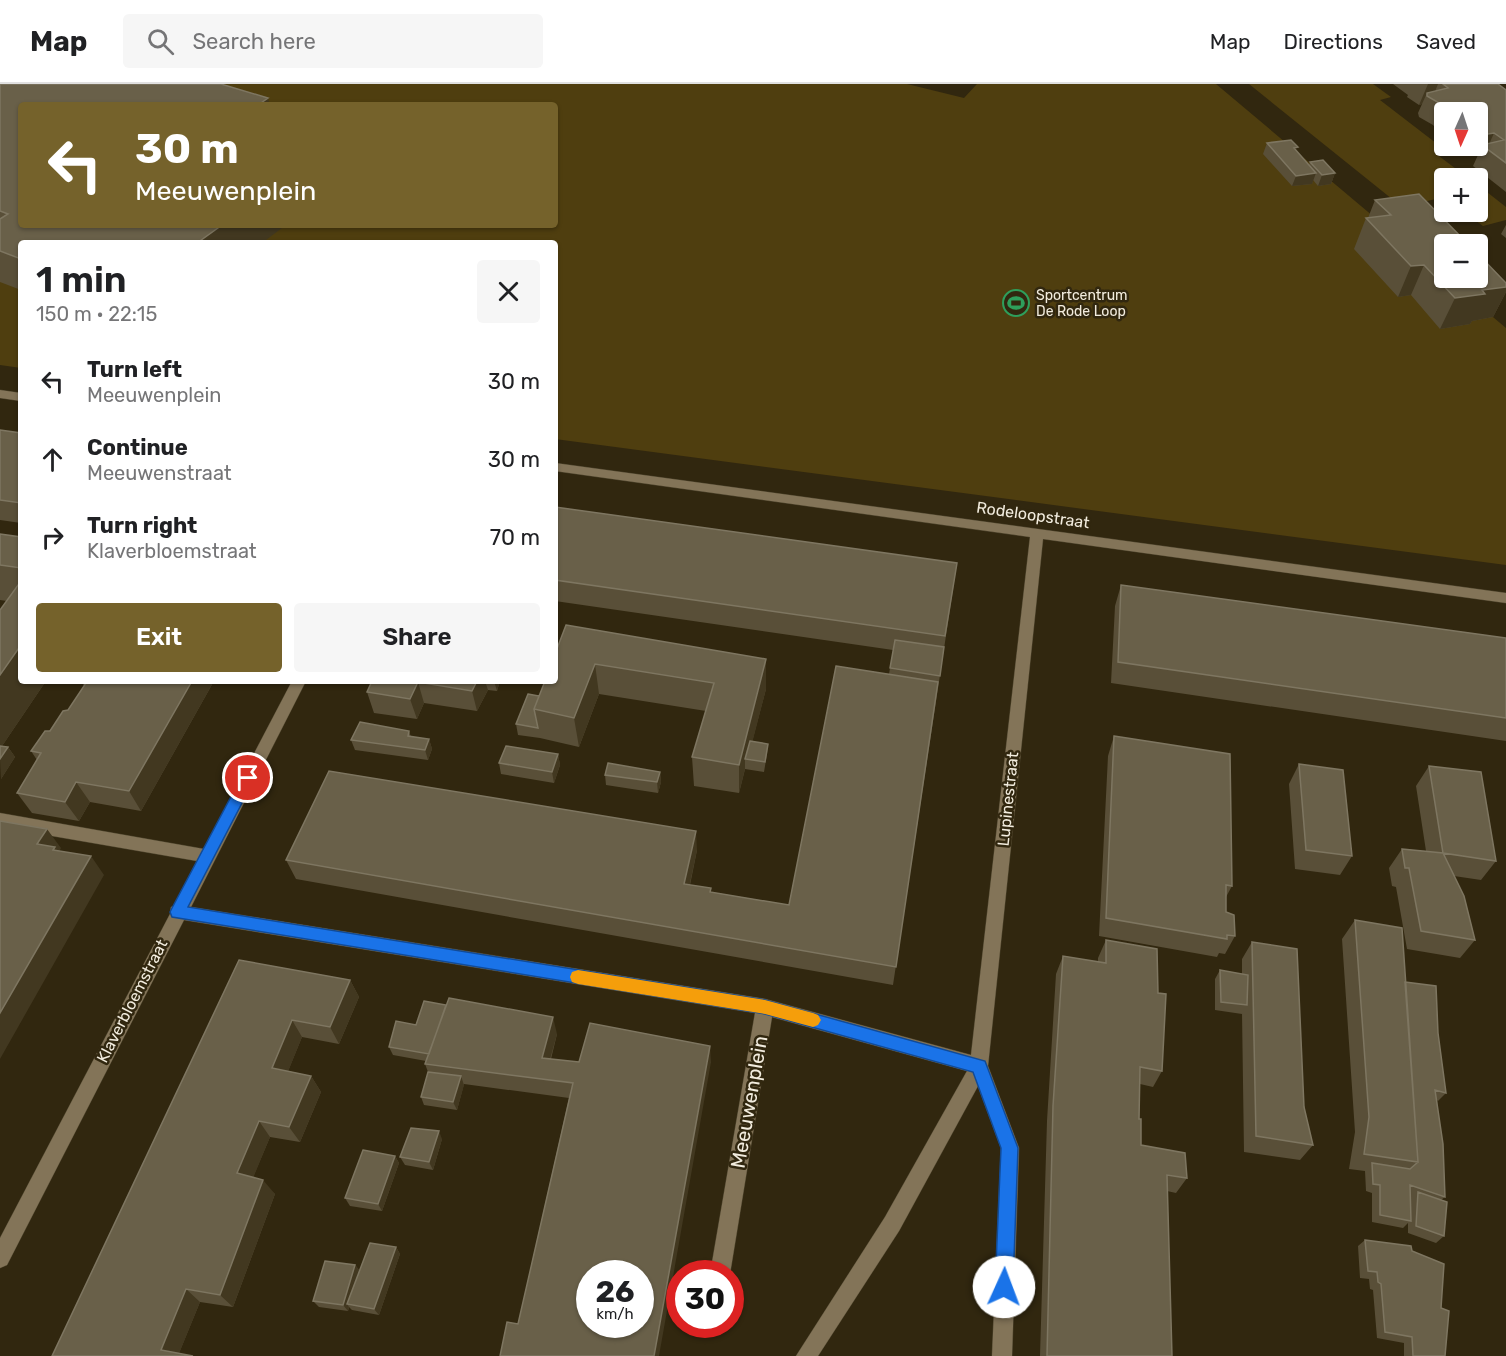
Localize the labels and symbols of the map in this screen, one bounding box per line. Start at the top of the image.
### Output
north arrow [1434,102,1488,156]
place label: Sportcentrum De Rode Loop [1036,287,1128,320]
sports icon: Sportcentrum De Rode Loop [1001,288,1031,318]
street label: Rodeloopstraat [975,498,1091,532]
street label: Lupinestraat [994,751,1022,847]
pin [222,752,273,803]
street label: Klaverbloemstraat [93,936,171,1066]
street label: Meeuwenplein [726,1034,772,1170]
position arrow [972,1255,1036,1319]
speed limit sign: 30 [666,1260,744,1338]

